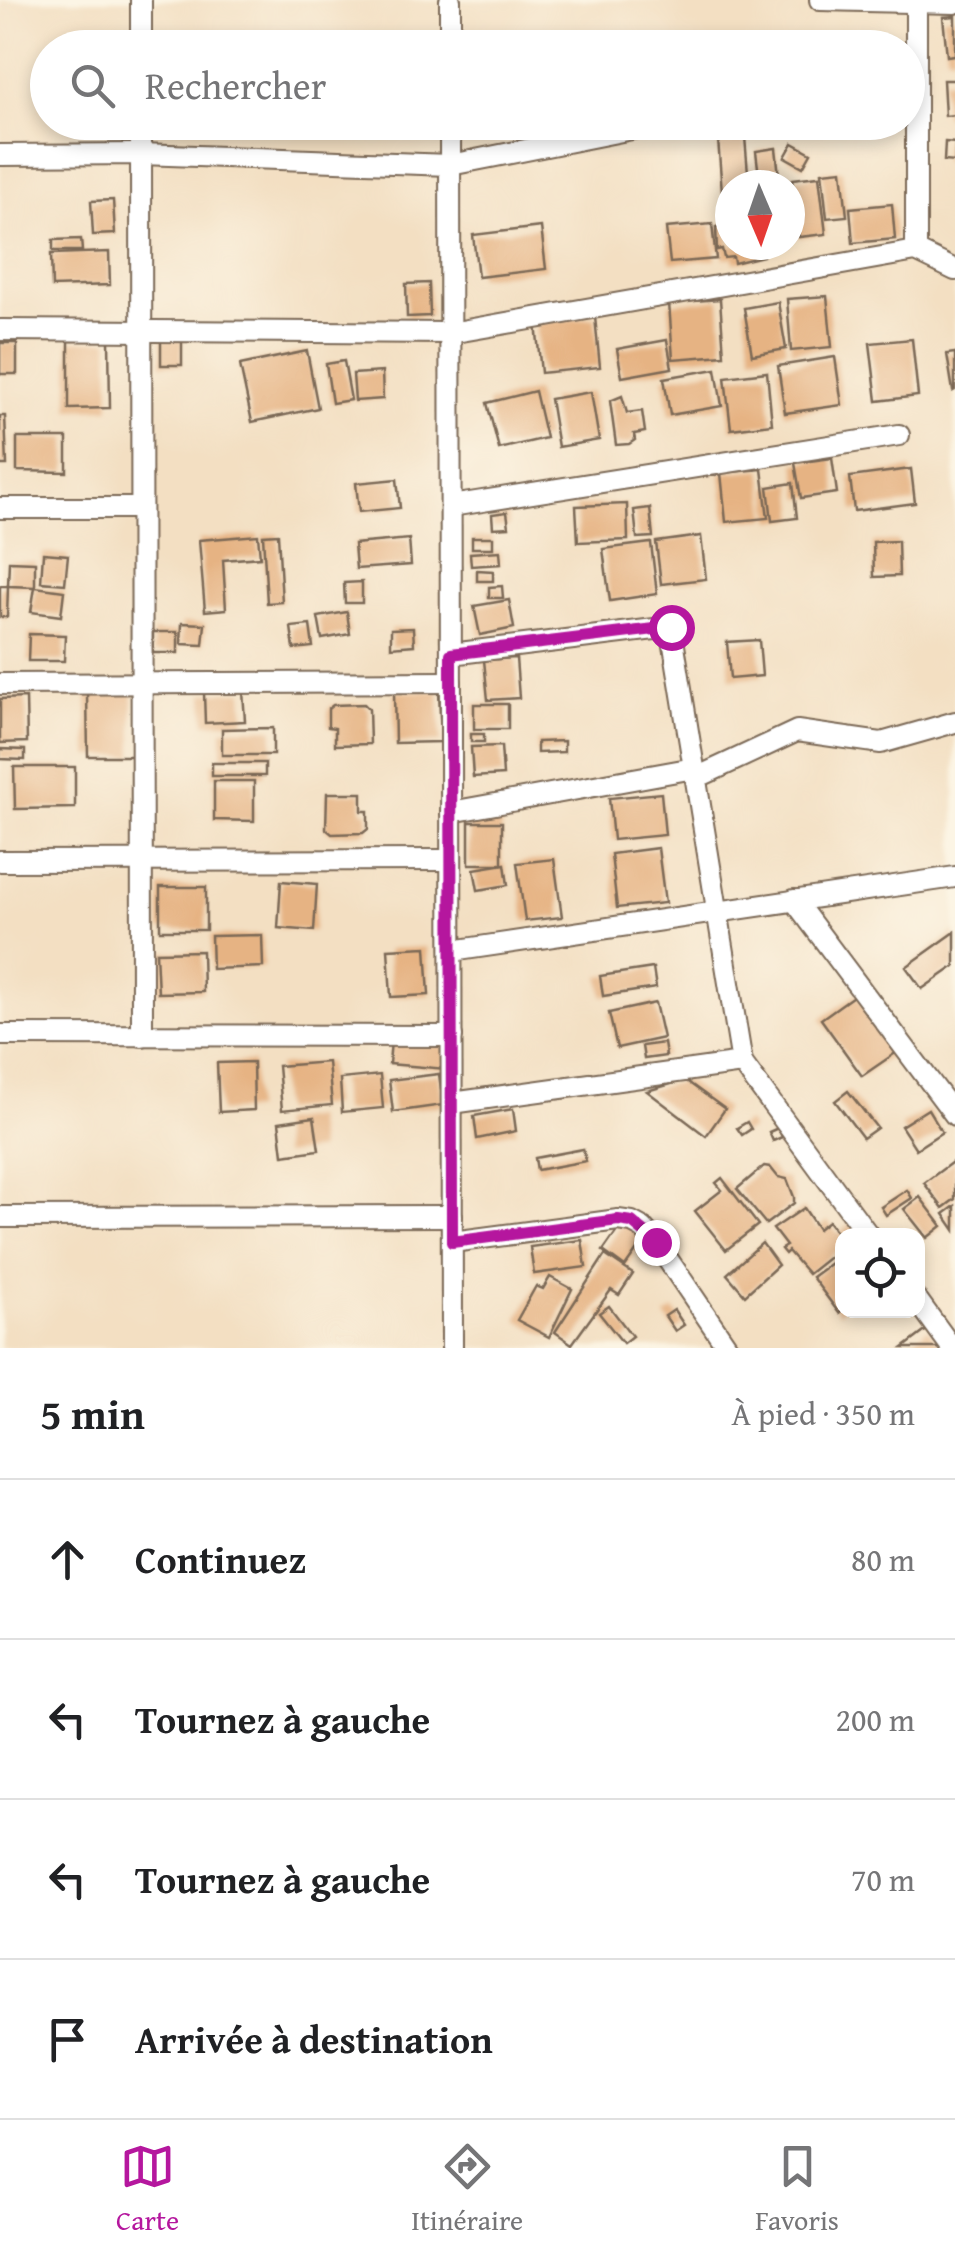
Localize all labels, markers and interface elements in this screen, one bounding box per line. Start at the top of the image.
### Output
search box [30,30,925,140]
text: Rechercher [145,57,326,113]
icon: search [65,58,120,113]
north arrow [715,170,805,260]
route start [649,605,695,651]
route end [634,1220,680,1266]
map controls [835,1228,925,1318]
button: locate [835,1228,925,1318]
text: 5 min [40,1383,145,1444]
text: À pied · 350 m [731,1390,915,1437]
text: Continuez [135,1531,306,1587]
icon: ahead [40,1532,95,1587]
text: 80 m [851,1536,915,1583]
text: Tournez à gauche [135,1691,430,1747]
icon: left [40,1692,95,1747]
text: 200 m [836,1696,915,1743]
text: Tournez à gauche [135,1851,430,1907]
icon: left [40,1852,95,1907]
text: 70 m [851,1856,915,1903]
text: Arrivée à destination [135,2011,493,2067]
icon: arrive [40,2012,95,2067]
tab: Carte [116,2139,179,2240]
tab: Itinéraire [411,2139,523,2240]
tab: Favoris [755,2139,839,2240]

